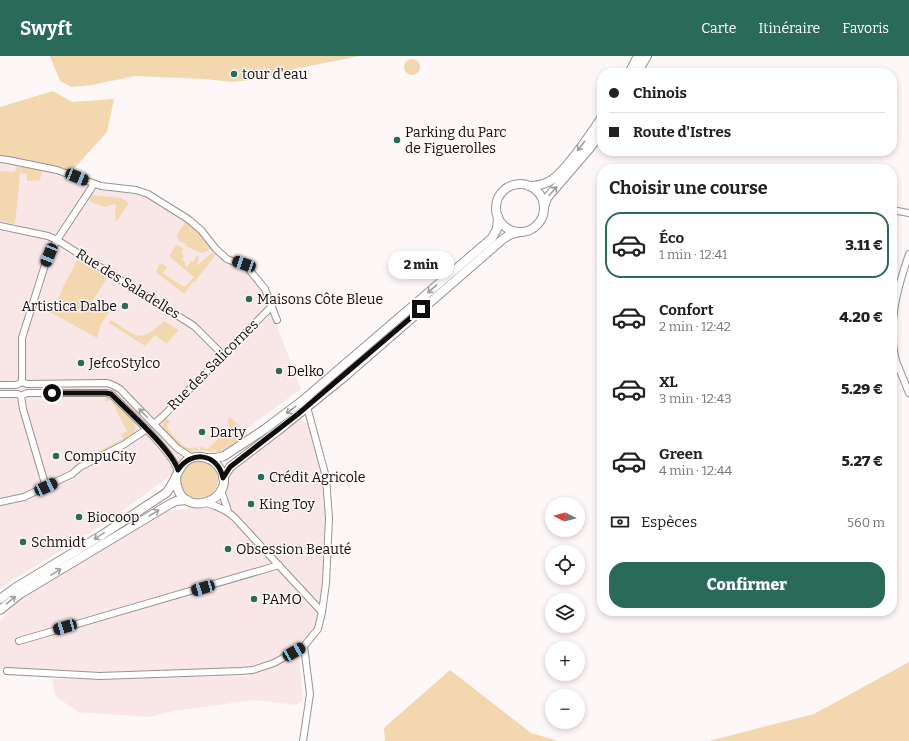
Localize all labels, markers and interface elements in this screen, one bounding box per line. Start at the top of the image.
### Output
text: Swyft [20,17,72,40]
text: Carte [701,20,736,37]
text: Itinéraire [758,20,820,37]
text: Favoris [842,20,889,37]
place label: tour d'eau [242,66,308,83]
marker: tour d'eau [229,69,239,79]
text: Chinois [633,84,687,102]
text: Route d'Istres [633,123,731,141]
place label: Parking du Parc de Figuerolles [405,124,506,157]
marker: Parking du Parc de Figuerolles [392,135,402,145]
one-way arrow [577,141,586,152]
car [64,167,90,187]
text: Choisir une course [609,177,768,199]
one-way arrow [549,186,558,196]
icon: car [611,227,647,263]
text: Éco [659,229,684,247]
text: 3.11 € [845,236,883,254]
car [39,242,59,268]
street label: Rue des Saladelles [73,245,183,323]
text: 1 min · 12:41 [659,247,727,262]
callout: 2 min [388,251,454,279]
car [231,254,257,274]
text: 2 min [404,257,438,272]
one-way arrow [427,285,438,294]
place label: Maisons Côte Bleue [257,291,383,308]
marker: Maisons Côte Bleue [244,294,254,304]
place label: Artistica Dalbe [21,298,117,315]
icon: car [611,299,647,335]
route end [412,300,430,318]
marker: Artistica Dalbe [120,301,130,311]
text: Confort [659,301,714,319]
text: 4.20 € [839,308,883,326]
street label: Rue des Salicornes [164,316,262,414]
text: 2 min · 12:42 [659,319,731,334]
place label: JefcoStylco [88,355,160,372]
marker: JefcoStylco [76,358,86,368]
place label: Delko [287,363,324,380]
marker: Delko [274,366,284,376]
icon: car [611,371,647,407]
text: XL [659,373,678,391]
text: 5.29 € [841,380,883,398]
route start [43,384,61,402]
text: 3 min · 12:43 [659,391,732,406]
one-way arrow [285,405,296,414]
one-way arrow [138,408,148,418]
place label: Darty [210,424,247,441]
marker: Darty [197,427,207,437]
icon: car [611,443,647,479]
text: Green [659,445,703,463]
place label: CompuCity [64,448,137,465]
marker: CompuCity [51,451,61,461]
text: 5.27 € [842,452,883,470]
text: 4 min · 12:44 [659,463,732,478]
place label: Crédit Agricole [269,469,366,486]
marker: Crédit Agricole [256,472,266,482]
car [33,476,59,498]
place label: King Toy [259,496,316,513]
north arrow [545,497,585,537]
map controls [545,497,585,729]
marker: King Toy [246,499,256,509]
place label: Biocoop [87,509,139,526]
one-way arrow [148,509,160,517]
icon: cash [609,511,631,533]
marker: Biocoop [74,512,84,522]
text: Espèces [641,513,697,531]
text: 560 m [847,515,885,530]
one-way arrow [93,533,105,541]
place label: Schmidt [31,534,86,551]
marker: Schmidt [18,537,28,547]
place label: Obsession Beauté [236,541,351,558]
marker: Obsession Beauté [223,544,233,554]
button: locate [545,545,585,585]
button: Confirmer [609,562,885,608]
one-way arrow [50,568,61,576]
car [190,579,216,597]
place label: PAMO [262,591,302,608]
button: layers [545,593,585,633]
marker: PAMO [249,594,259,604]
one-way arrow [6,596,17,605]
car [52,618,78,636]
car [281,641,307,663]
button: + [545,641,585,681]
button: − [545,689,585,729]

